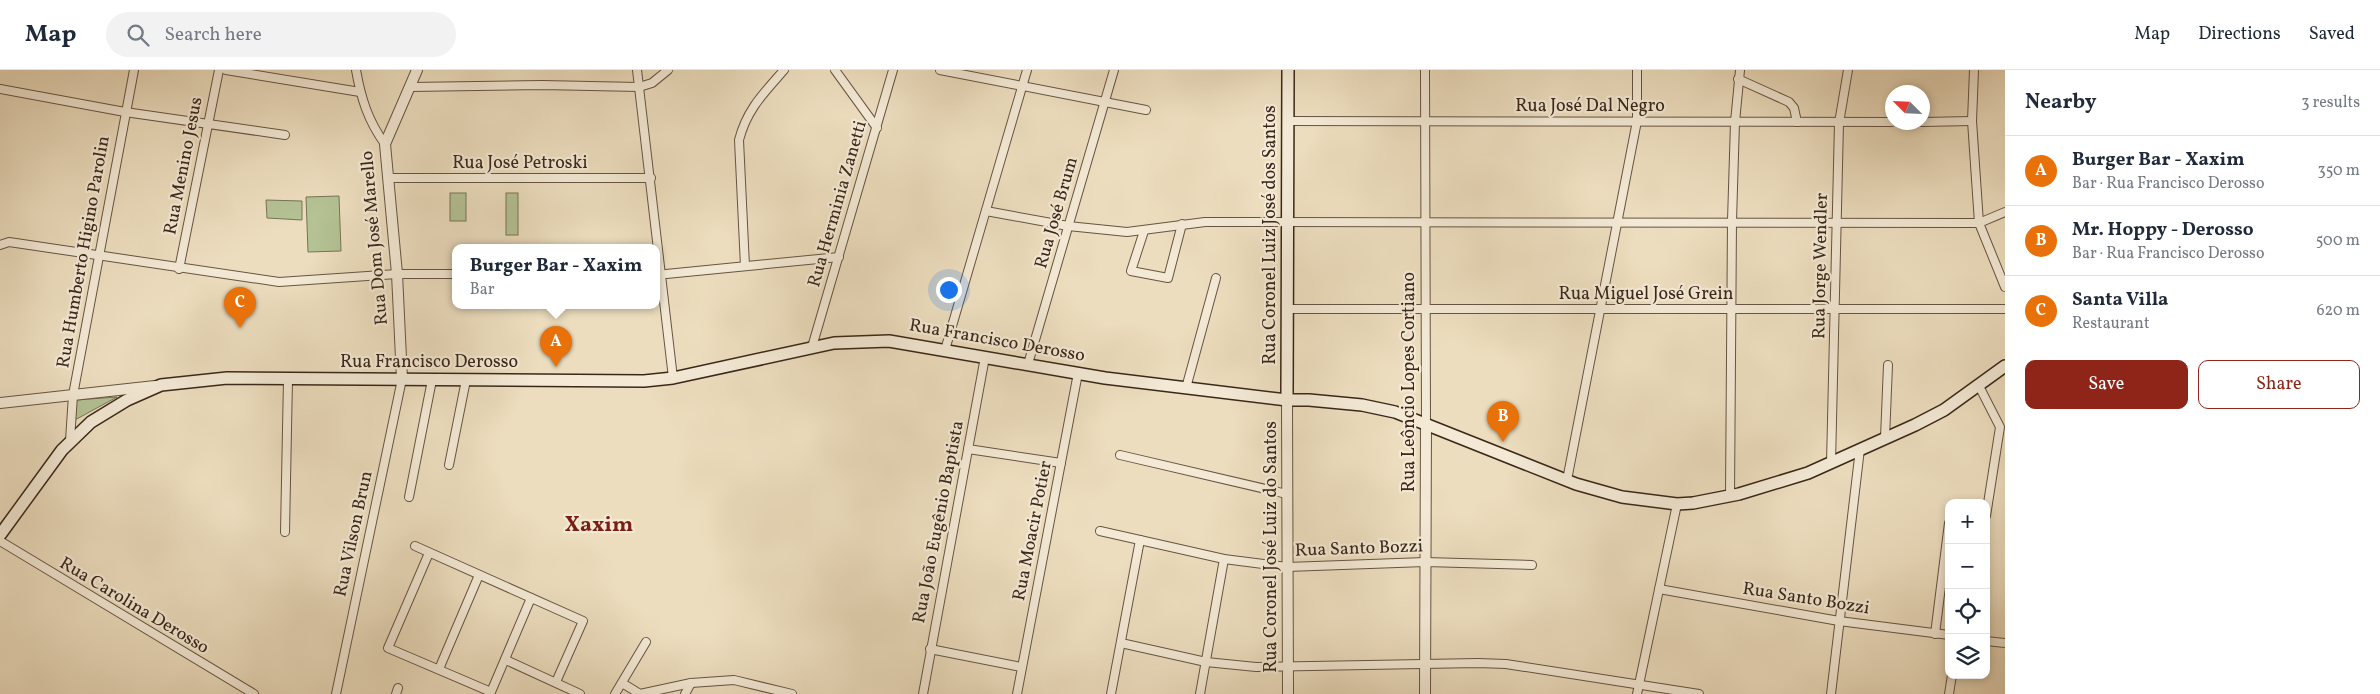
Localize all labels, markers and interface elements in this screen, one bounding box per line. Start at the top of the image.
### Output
search box [106,12,456,57]
text: Map [25,18,76,52]
icon: search [124,21,152,49]
text: Search here [164,22,262,48]
text: Map [2134,22,2170,47]
text: Directions [2198,22,2281,47]
text: Saved [2309,22,2355,47]
north arrow [1885,85,1930,130]
text: Nearby [2025,88,2096,117]
text: 3 results [2301,92,2360,114]
street label: Rua José Dal Negro [1515,94,1665,119]
street label: Rua Menino Jesus [158,95,210,237]
street label: Rua Coronel Luiz José dos Santos [1258,105,1283,365]
street label: Rua Herminia Zanetti [802,118,874,290]
street label: Rua Humberto Higino Parolin [51,134,117,370]
text: Burger Bar - Xaxim [2072,147,2245,173]
street label: Rua Dom José Marello [355,150,395,326]
street label: Rua José Petroski [452,151,588,176]
street label: Rua José Brum [1029,154,1085,272]
text: A [2035,160,2047,182]
text: 350 m [2317,160,2360,182]
text: Bar · Rua Francisco Derosso [2072,173,2264,195]
street label: Rua Jorge Wendler [1807,192,1835,339]
text: Mr. Hoppy - Derosso [2072,217,2254,243]
text: B [2036,230,2046,252]
text: 500 m [2316,230,2360,252]
text: Bar · Rua Francisco Derosso [2072,243,2264,265]
popup [452,244,660,309]
text: Burger Bar - Xaxim [470,253,642,279]
street label: Rua Leôncio Lopes Cortiano [1397,272,1422,492]
your location [936,277,962,303]
text: Bar [470,279,494,301]
street label: Rua Miguel José Grein [1559,282,1734,307]
pin: C [224,287,256,328]
text: Santa Villa [2072,287,2169,313]
text: C [2036,300,2046,322]
text: 620 m [2316,300,2360,322]
street label: Rua Francisco Derosso [907,313,1087,369]
text: Restaurant [2072,313,2150,335]
pin: A [540,326,572,367]
street label: Rua Francisco Derosso [340,350,518,375]
button: Save [2025,360,2188,409]
button: Share [2198,360,2360,409]
pin: B [1487,401,1519,442]
street label: Rua João Eugênio Baptista [907,419,971,625]
street label: Rua Coronel José Luiz do Santos [1259,421,1284,673]
street label: Rua Moacir Potier [1007,458,1059,603]
street label: Rua Vilson Brun [328,469,380,599]
map controls [1945,499,1990,679]
button: + [1945,499,1990,544]
district label: Xaxim [565,510,633,541]
street label: Rua Santo Bozzi [1294,534,1424,564]
button: − [1945,544,1990,589]
street label: Rua Carolina Derosso [54,551,214,661]
street label: Rua Santo Bozzi [1741,577,1871,621]
button: locate [1945,589,1990,634]
button: layers [1945,634,1990,679]

